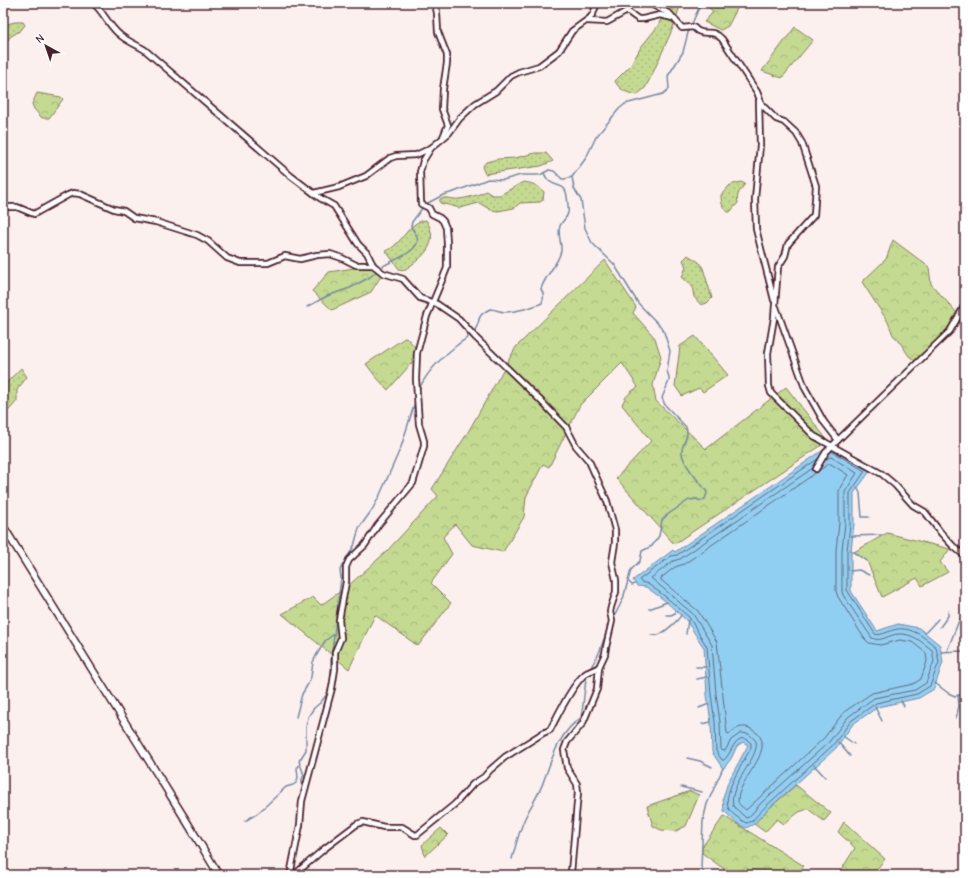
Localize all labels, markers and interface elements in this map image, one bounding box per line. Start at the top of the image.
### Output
north arrow [26,26,66,66]
text: N [33,31,47,46]

